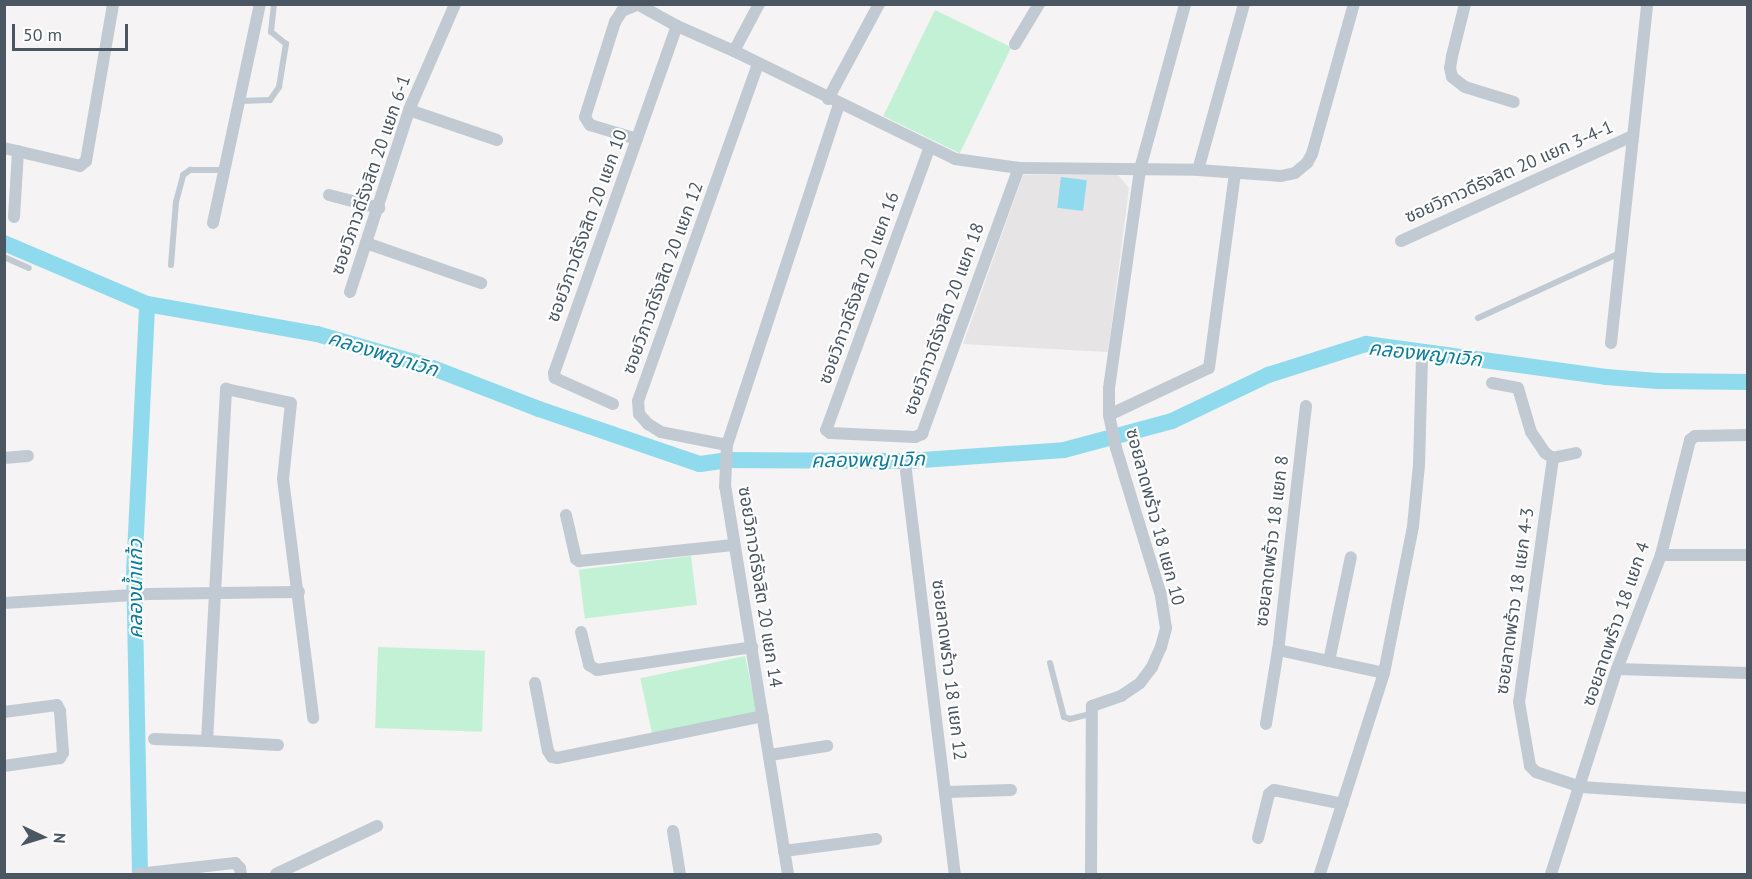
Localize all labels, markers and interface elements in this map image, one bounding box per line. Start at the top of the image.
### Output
scale bar [15,12,130,50]
text: 50 m [23,23,62,46]
street label: ซอยวิภาวดีรังสิต 20 แยก 6-1 [327,72,415,278]
street label: ซอยวิภาวดีรังสิต 20 แยก 3-4-1 [1401,116,1617,228]
street label: ซอยวิภาวดีรังสิต 20 แยก 10 [542,127,632,325]
street label: ซอยวิภาวดีรังสิต 20 แยก 12 [618,179,708,377]
street label: ซอยวิภาวดีรังสิต 20 แยก 16 [814,189,904,387]
street label: ซอยวิภาวดีรังสิต 20 แยก 18 [899,220,989,418]
water label: คลองพญาเวิก [325,326,441,382]
water label: คลองพญาเวิก [1367,336,1483,372]
street label: ซอยลาดพร้าว 18 แยก 10 [1121,426,1189,608]
water label: คลองพญาเวิก [811,447,925,473]
street label: ซอยลาดพร้าว 18 แยก 8 [1251,454,1293,628]
street label: ซอยวิภาวดีรังสิต 20 แยก 14 [733,485,787,689]
street label: ซอยลาดพร้าว 18 แยก 4-3 [1491,506,1539,696]
water label: คลองน้ำแก้ว [123,539,147,639]
street label: ซอยลาดพร้าว 18 แยก 4 [1578,539,1654,709]
street label: ซอยลาดพร้าว 18 แยก 12 [927,578,971,762]
north arrow [12,807,72,867]
text: N [50,832,70,844]

